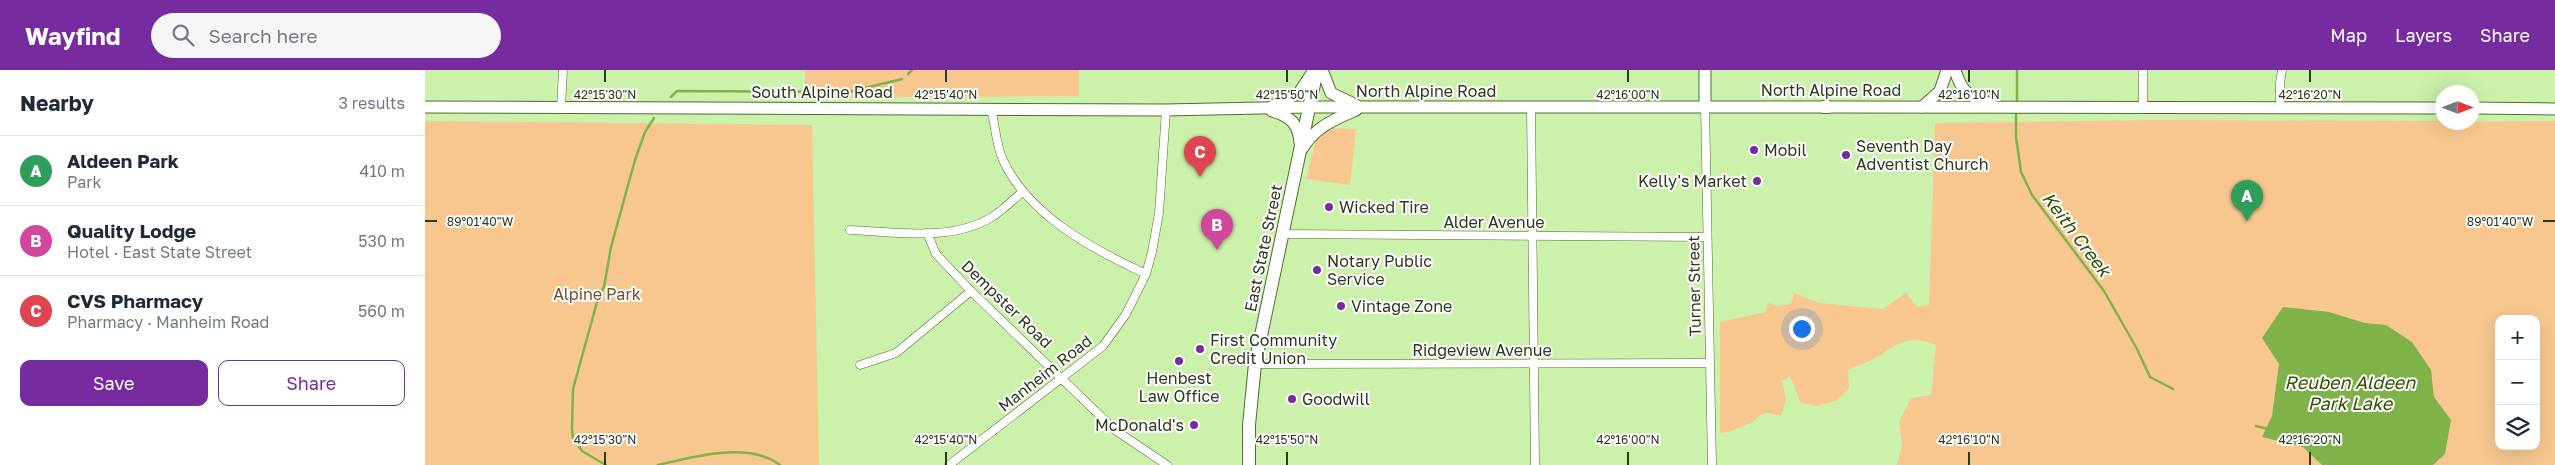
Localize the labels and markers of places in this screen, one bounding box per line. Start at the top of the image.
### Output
pin: C [1184,136,1216,177]
place label: Seventh Day Adventist Church [1856,136,1989,174]
place label: Mobil [1764,140,1807,160]
marker: Mobil [1748,144,1760,156]
marker: Seventh Day Adventist Church [1840,149,1852,161]
place label: Kelly's Market [1638,171,1747,191]
marker: Kelly's Market [1751,175,1763,187]
pin: A [2231,180,2263,221]
place label: Wicked Tire [1339,197,1429,217]
marker: Wicked Tire [1323,201,1335,213]
pin: B [1201,209,1233,250]
place label: Notary Public Service [1327,251,1432,289]
marker: Notary Public Service [1311,264,1323,276]
place label: Vintage Zone [1351,296,1452,316]
marker: Vintage Zone [1335,300,1347,312]
place label: First Community Credit Union [1210,330,1337,368]
marker: First Community Credit Union [1194,343,1206,355]
marker: Henbest Law Office [1173,355,1185,367]
place label: Henbest Law Office [1138,368,1220,406]
place label: Goodwill [1302,389,1370,409]
marker: Goodwill [1286,393,1298,405]
place label: McDonald's [1095,415,1184,435]
marker: McDonald's [1188,419,1200,431]

